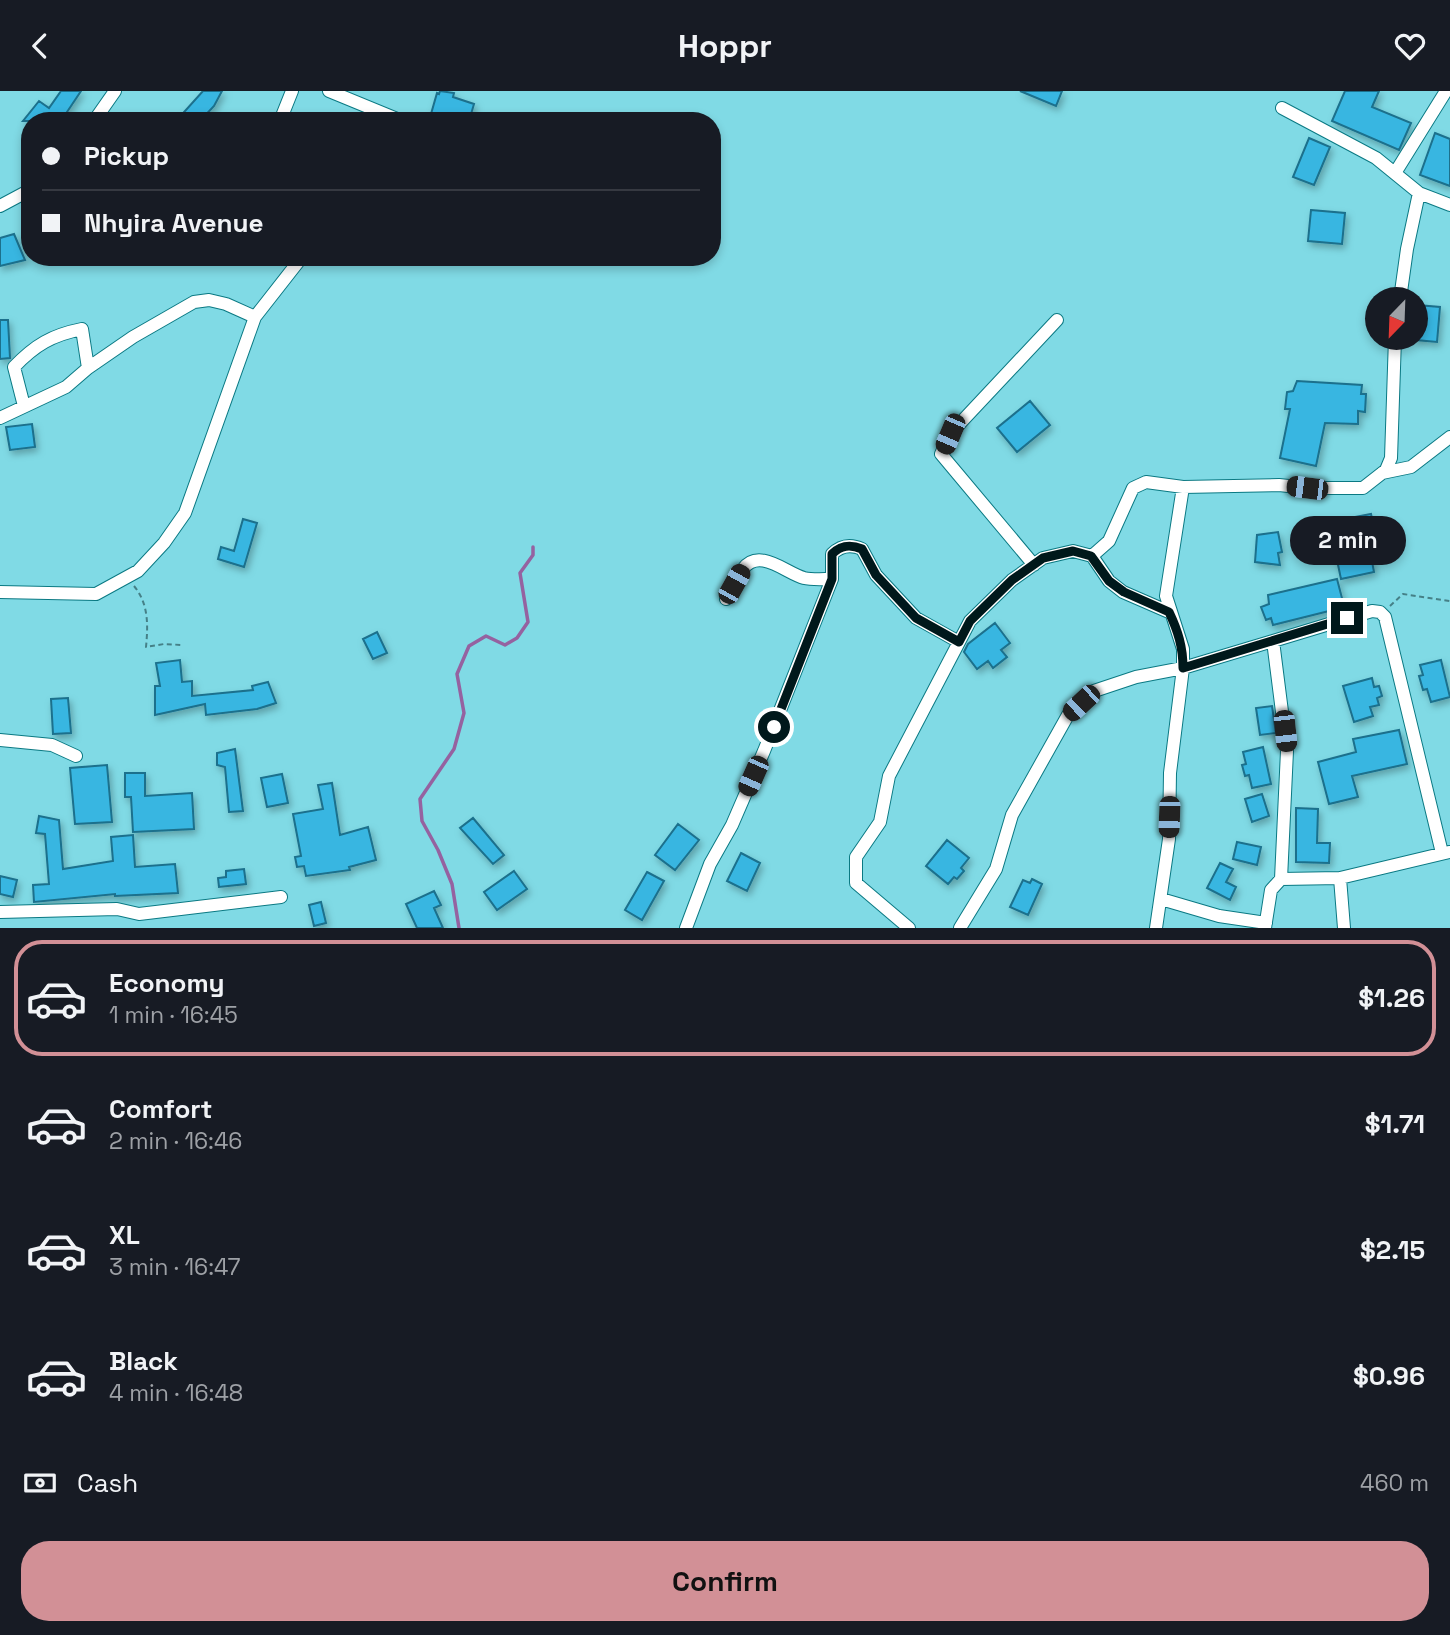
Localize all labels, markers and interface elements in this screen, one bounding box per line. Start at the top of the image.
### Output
text: Hoppr [678,26,772,66]
icon: back [21,27,59,65]
icon: heart [1391,27,1429,65]
text: Pickup [84,139,169,173]
text: Nhyira Avenue [84,206,263,240]
north arrow [1365,287,1428,350]
map controls [1365,287,1428,350]
car [933,411,968,457]
car [1285,475,1330,501]
callout: 2 min [1289,517,1405,566]
text: 2 min [1318,525,1378,555]
car [715,561,754,607]
route end [1331,602,1363,634]
car [1059,681,1104,725]
car [1273,709,1298,753]
route start [758,711,790,743]
car [735,753,772,799]
car [1158,796,1181,838]
text: Economy [109,966,225,1000]
icon: car [25,967,88,1030]
text: $1.26 [1358,981,1425,1015]
text: 1 min · 16:45 [109,1000,238,1030]
text: Comfort [109,1092,212,1126]
icon: car [25,1093,88,1156]
text: $1.71 [1365,1107,1425,1141]
text: 2 min · 16:46 [109,1126,242,1156]
text: XL [109,1218,140,1252]
icon: car [25,1219,88,1282]
text: $2.15 [1360,1233,1425,1267]
text: 3 min · 16:47 [109,1252,241,1282]
text: Black [109,1344,178,1378]
icon: car [25,1345,88,1408]
text: $0.96 [1353,1359,1425,1393]
text: 4 min · 16:48 [109,1378,243,1408]
icon: cash [21,1464,59,1502]
text: Cash [77,1466,138,1500]
text: 460 m [1360,1468,1429,1498]
button: Confirm [21,1541,1429,1621]

